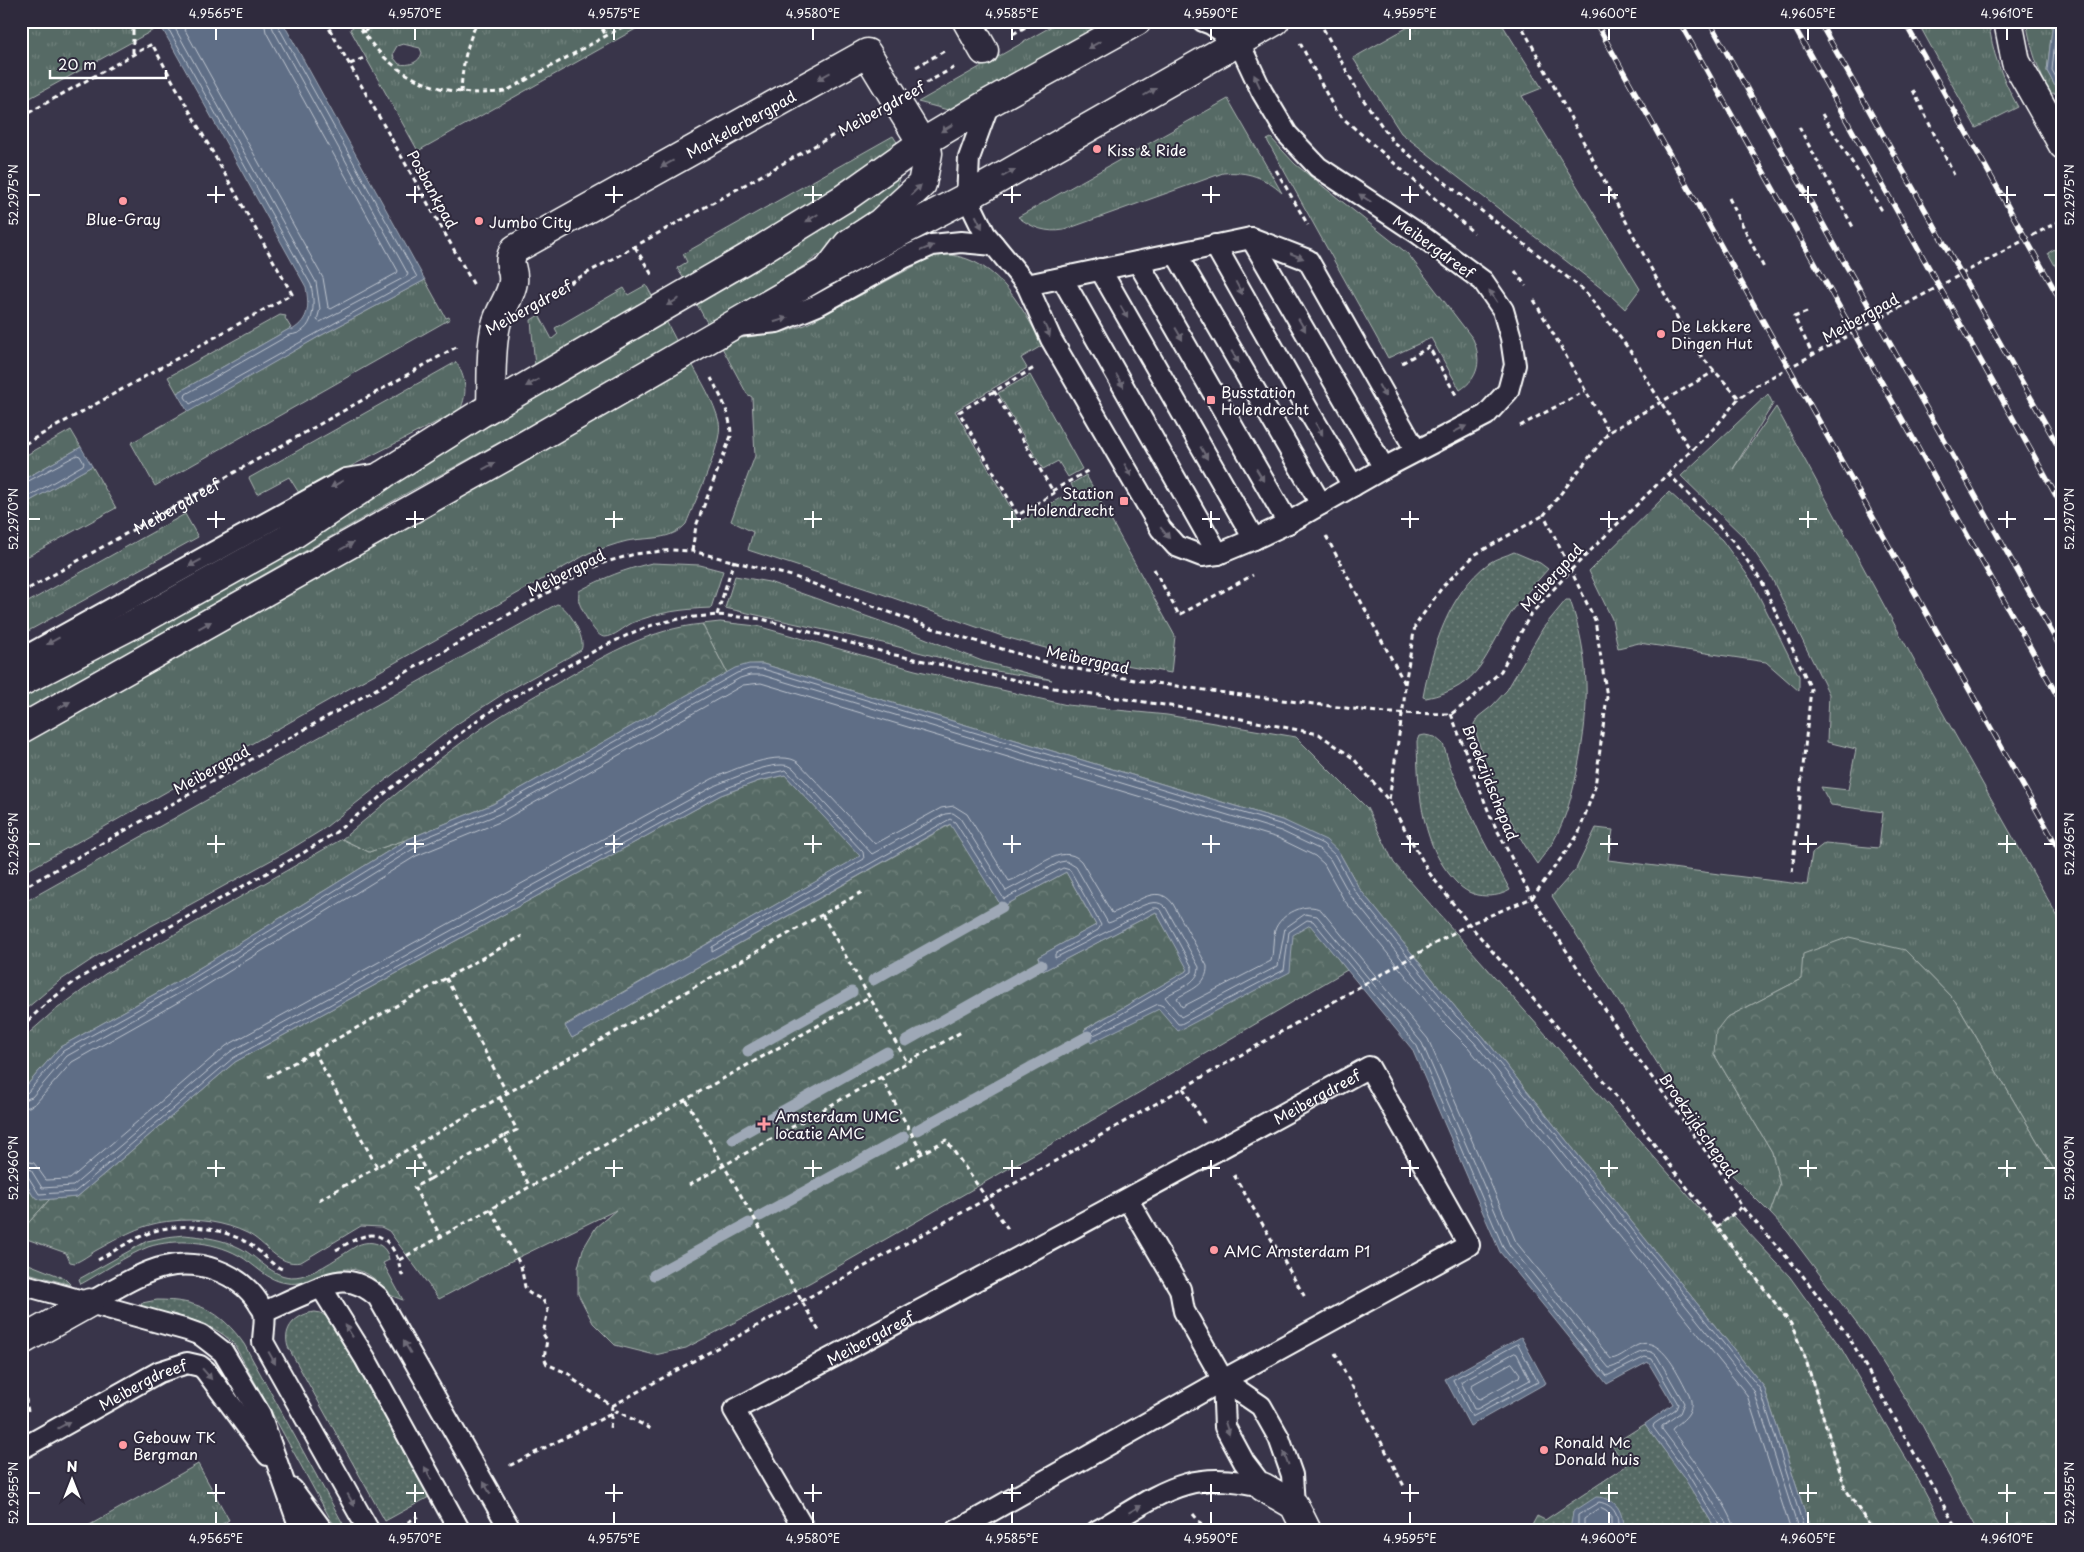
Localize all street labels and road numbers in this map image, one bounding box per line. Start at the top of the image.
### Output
street label: Meibergdreef [834,74,929,141]
street label: Markelerbergpad [681,84,800,163]
street label: Posbankpad [402,146,464,232]
street label: Meibergdreef [1388,209,1480,284]
street label: Meibergdreef [481,273,576,340]
street label: Meibergpad [1818,286,1902,348]
street label: Meibergdreef [129,471,224,539]
street label: Meibergpad [1514,538,1588,616]
street label: Meibergpad [523,543,609,601]
street label: Meibergpad [1044,639,1132,679]
street label: Broekzijdschepad [1457,720,1525,844]
street label: Meibergpad [169,738,253,800]
street label: Meibergdreef [1269,1062,1365,1129]
street label: Broekzijdschepad [1654,1068,1744,1182]
street label: Meibergdreef [822,1304,918,1370]
street label: Meibergdreef [94,1352,190,1415]

